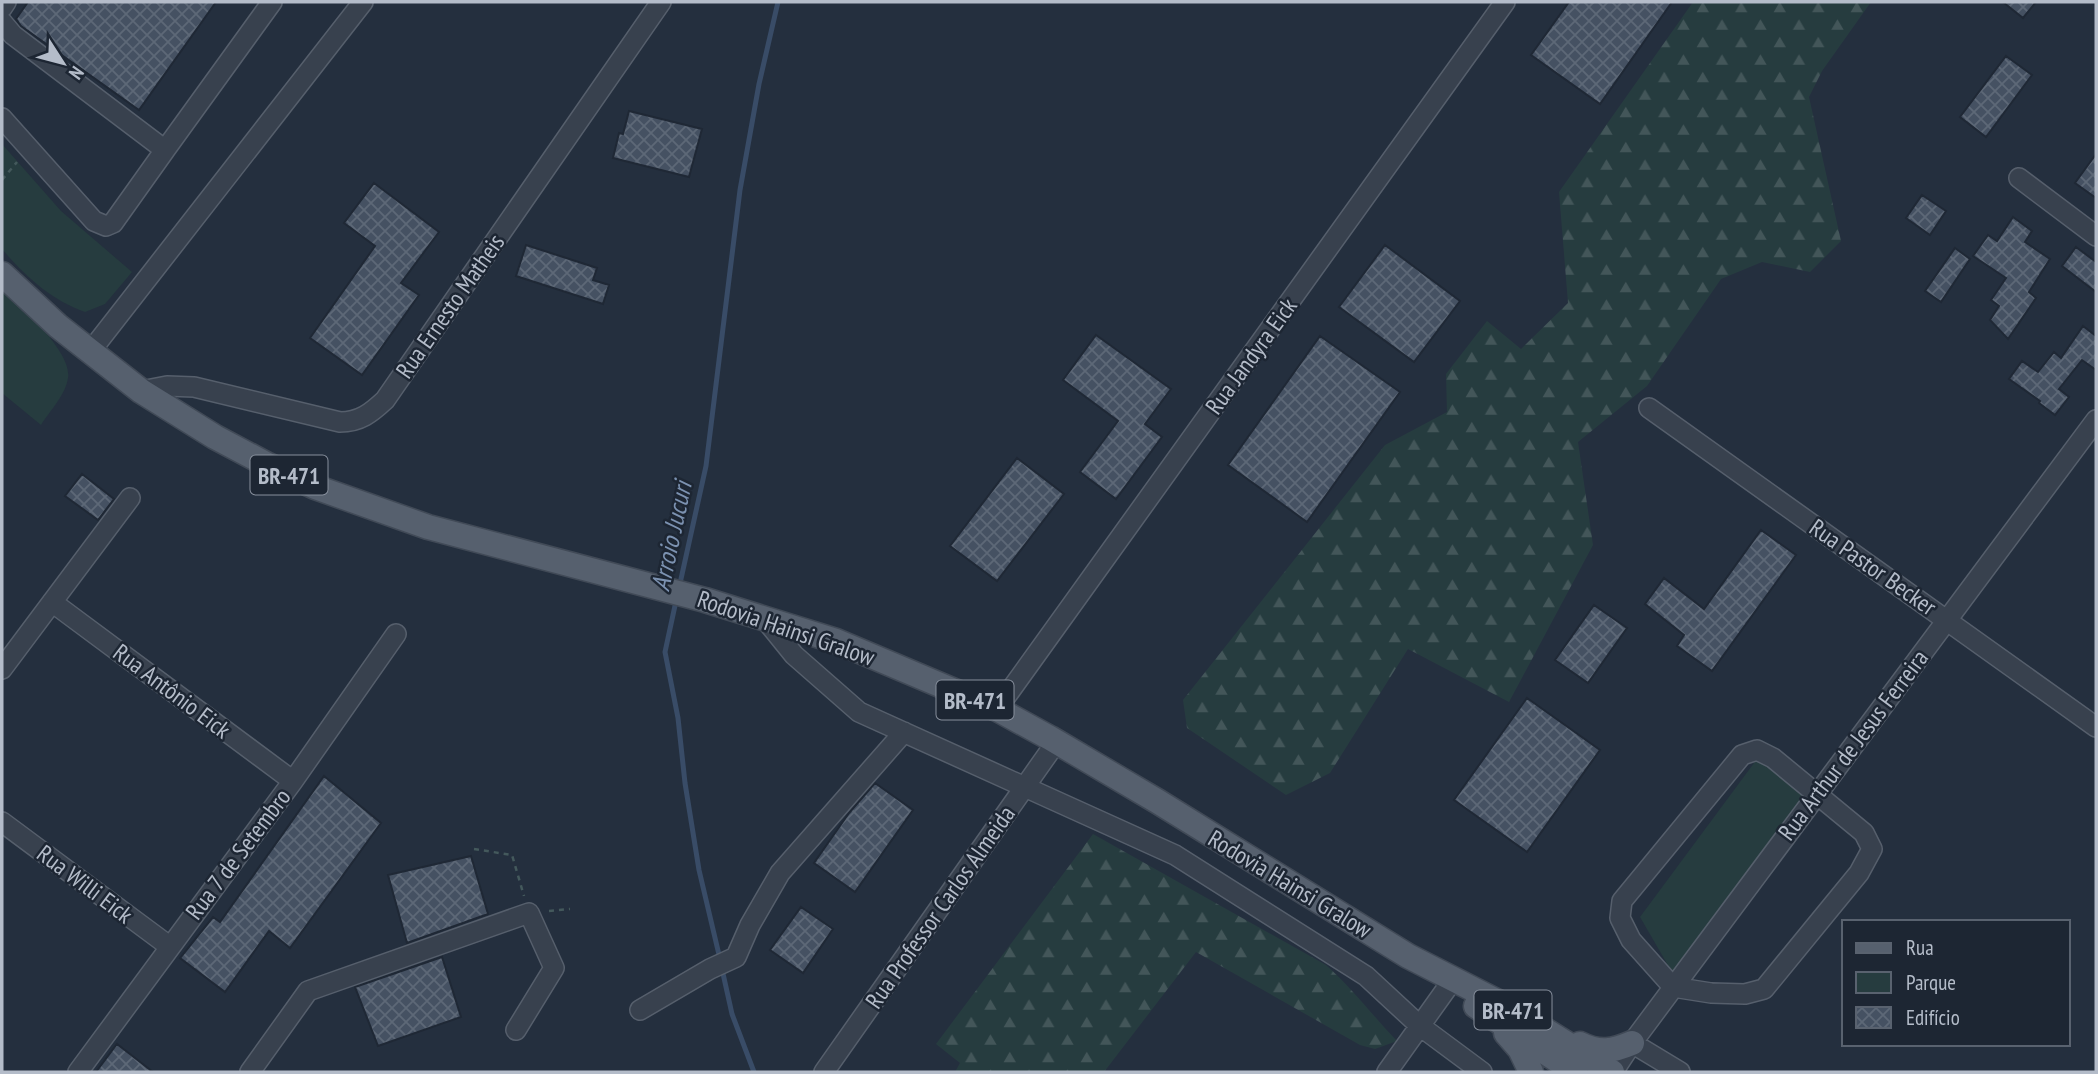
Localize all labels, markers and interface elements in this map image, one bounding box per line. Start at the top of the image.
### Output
north arrow [28,28,98,98]
text: N [64,62,89,84]
street label: Rua Ernesto Matheis [389,228,511,384]
street label: Rua Jandyra Eick [1198,291,1304,420]
road number: BR-471 [250,456,328,495]
water label: Arroio Jucuri [643,475,699,594]
street label: Rua Pastor Becker [1803,512,1943,622]
street label: Rodovia Hainsi Gralow [693,583,879,673]
street label: Rua Antônio Eick [107,637,237,746]
street label: Rua Arthur de Jesus Ferreira [1771,644,1935,846]
road number: BR-471 [936,680,1014,720]
street label: Rua 7 de Setembro [179,782,297,926]
street label: Rua Professor Carlos Almeida [858,800,1022,1014]
street label: Rodovia Hainsi Gralow [1203,823,1378,945]
street label: Rua Willi Eick [31,838,140,931]
legend [1842,920,2070,1046]
text: Rua [1906,934,1934,961]
text: Parque [1906,969,1956,996]
road number: BR-471 [1474,990,1552,1030]
text: Edifício [1906,1004,1960,1031]

